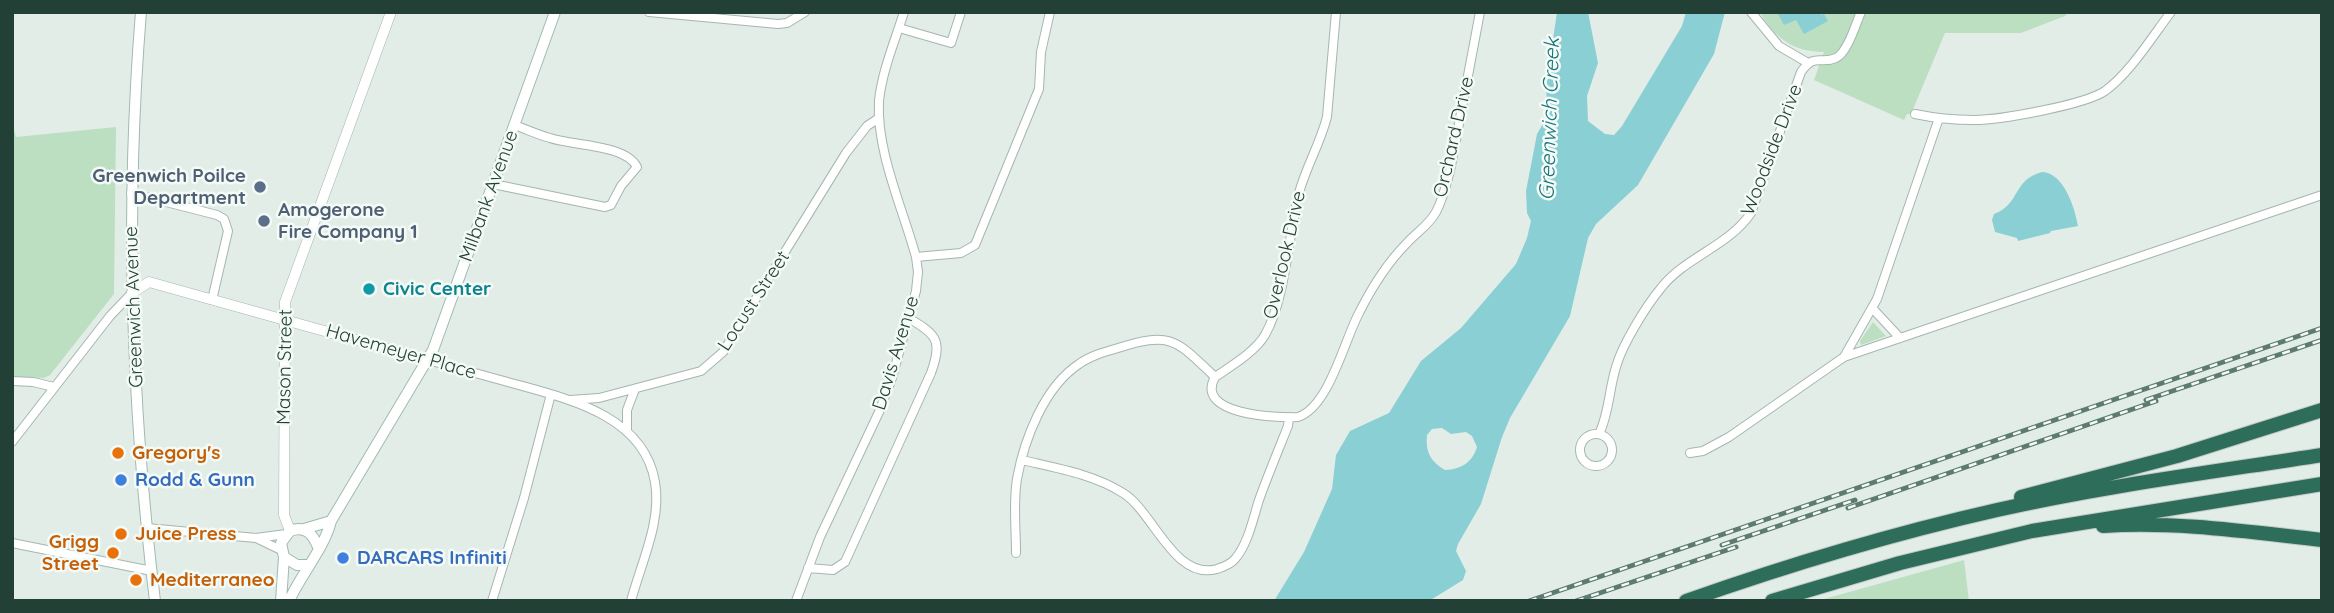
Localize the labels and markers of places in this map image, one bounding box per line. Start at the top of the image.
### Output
place label: Greenwich Poilce Department [92,165,246,209]
marker: Greenwich Poilce Department [252,179,268,195]
place label: Amogerone Fire Company 1 [278,199,418,243]
marker: Amogerone Fire Company 1 [256,213,272,229]
place label: Civic Center [383,278,491,300]
marker: Civic Center [361,281,377,297]
place label: Gregory's [132,442,220,464]
marker: Gregory's [110,445,126,461]
place label: Rodd & Gunn [135,469,255,491]
marker: Rodd & Gunn [113,472,129,488]
place label: Juice Press [135,523,236,545]
marker: Juice Press [113,526,129,542]
place label: Grigg Street [42,531,99,575]
marker: Grigg Street [105,545,121,561]
place label: DARCARS Infiniti [357,547,507,569]
marker: DARCARS Infiniti [335,550,351,566]
place label: Mediterraneo [150,569,275,591]
marker: Mediterraneo [128,572,144,588]

